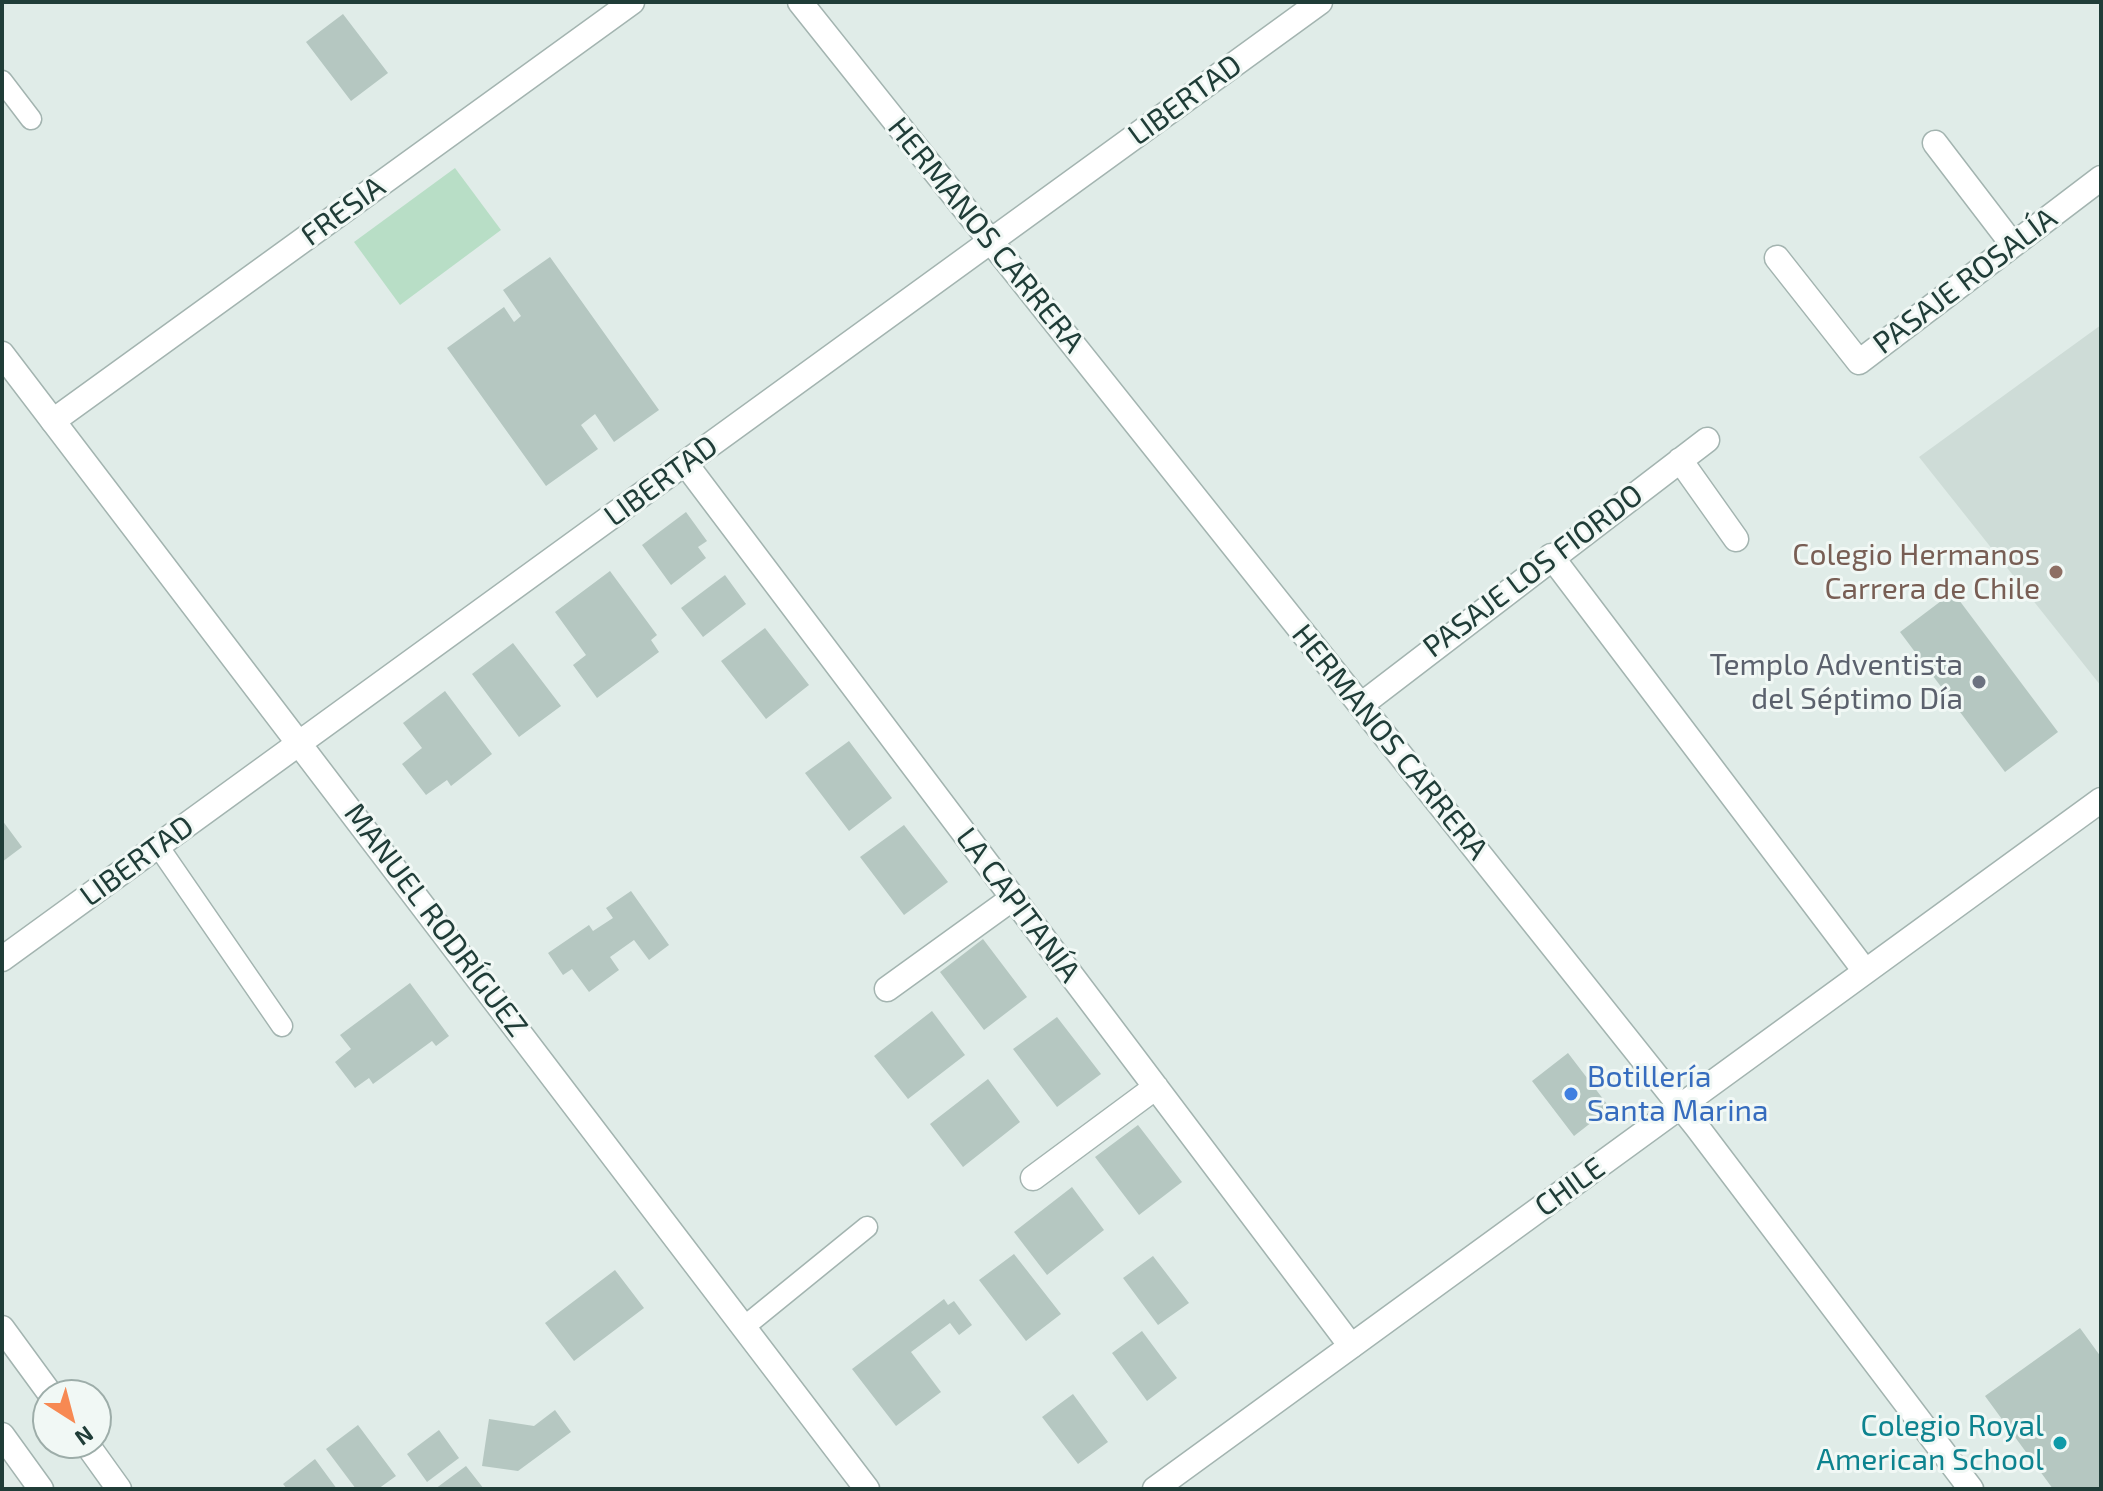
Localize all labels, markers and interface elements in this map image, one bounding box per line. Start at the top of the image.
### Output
street label: LIBERTAD [1121,47,1249,153]
street label: HERMANOS CARRERA [880,110,1092,360]
street label: FRESIA [294,169,392,253]
street label: PASAJE ROSALÍA [1866,200,2064,362]
street label: LIBERTAD [597,428,725,534]
street label: PASAJE LOS FIORDO [1416,477,1650,665]
place label: Colegio Hermanos Carrera de Chile [1792,537,2040,608]
marker: Colegio Hermanos Carrera de Chile [2047,563,2065,581]
street label: HERMANOS CARRERA [1284,617,1496,867]
place label: Templo Adventista del Séptimo Día [1709,647,1963,718]
marker: Templo Adventista del Séptimo Día [1970,673,1988,691]
street label: MANUEL RODRÍGUEZ [337,796,535,1044]
street label: LIBERTAD [73,808,201,914]
street label: LA CAPITANÍA [948,821,1088,989]
place label: Botillería Santa Marina [1587,1059,1768,1130]
marker: Botillería Santa Marina [1562,1085,1580,1103]
street label: CHILE [1528,1150,1612,1224]
north arrow [32,1379,112,1459]
place label: Colegio Royal American School [1816,1408,2044,1478]
text: N [71,1422,99,1452]
marker: Colegio Royal American School [2051,1434,2069,1452]

